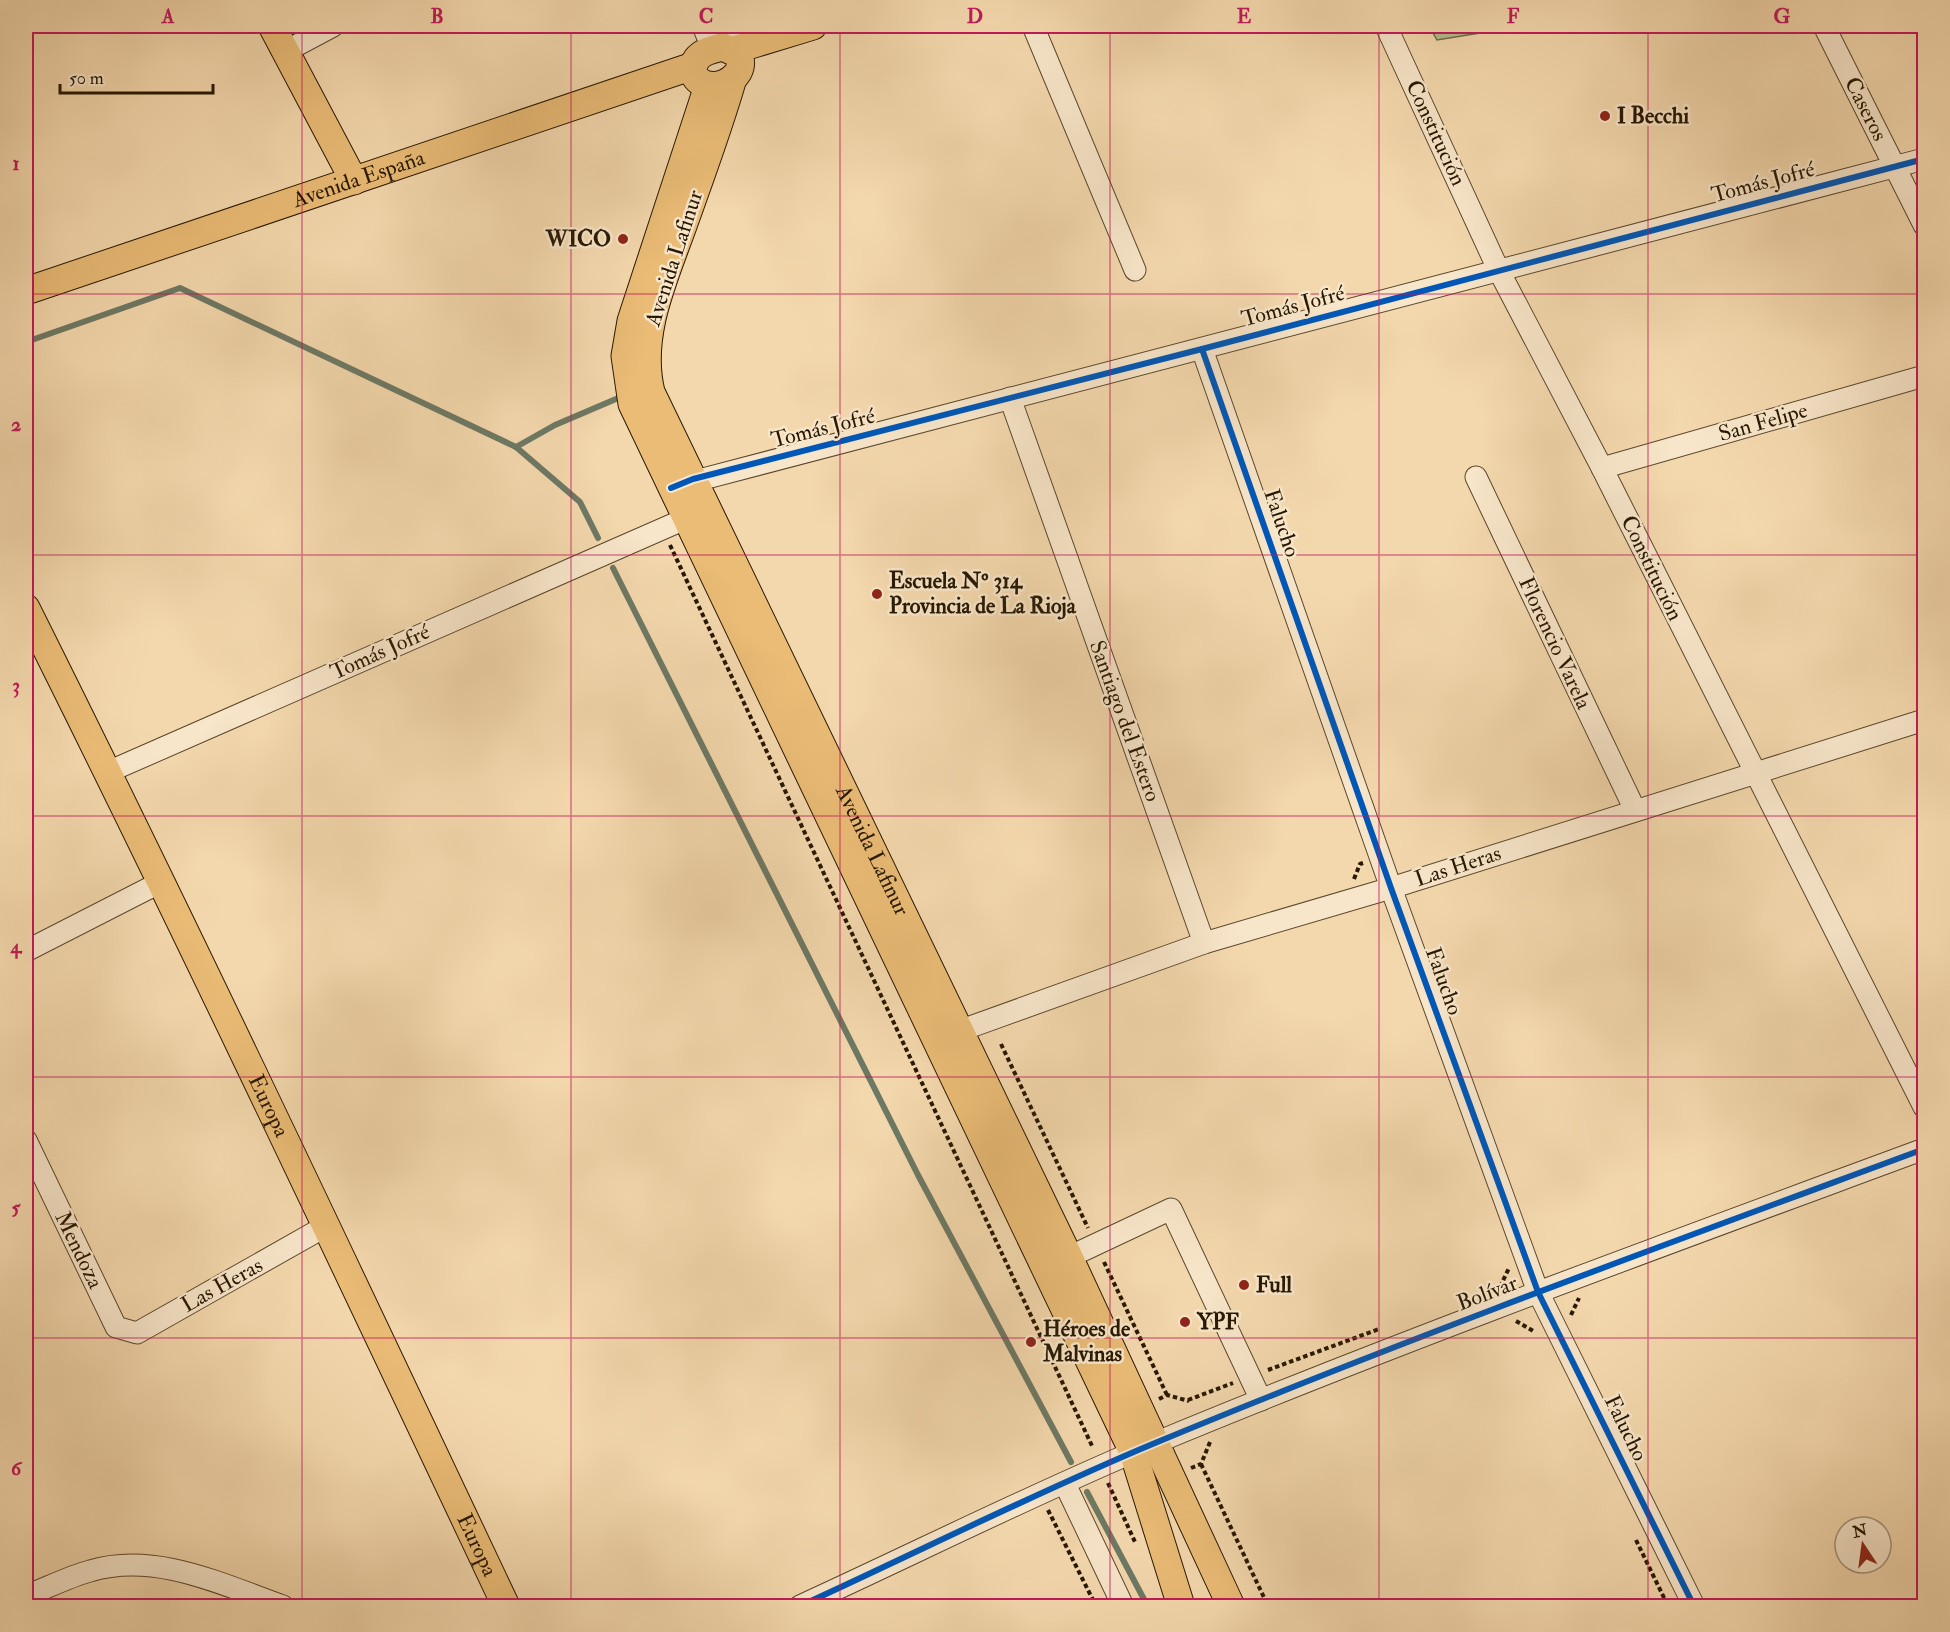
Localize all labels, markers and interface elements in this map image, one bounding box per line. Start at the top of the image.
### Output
text: A [161,4,175,29]
text: B [430,4,444,29]
text: C [699,4,713,29]
text: D [967,4,983,29]
text: E [1237,4,1252,29]
text: F [1507,4,1520,29]
text: G [1774,4,1791,29]
scale bar [60,57,213,95]
text: 50 m [69,67,104,90]
street label: Caseros [1838,72,1894,146]
street label: Constitución [1399,76,1473,190]
place label: I Becchi [1617,102,1689,130]
marker: I Becchi [1598,109,1612,123]
street label: Avenida España [288,143,429,214]
text: 1 [12,151,20,176]
street label: Tomás Jofré [1708,155,1819,209]
street label: Avenida Lafinur [639,186,709,331]
place label: WICO [545,225,611,253]
marker: WICO [616,232,630,246]
street label: Tomás Jofré [1238,279,1349,333]
street label: San Felipe [1715,396,1811,449]
street label: Tomás Jofré [768,401,879,454]
text: 2 [11,412,21,437]
street label: Falucho [1257,485,1307,561]
street label: Constitución [1615,511,1689,625]
place label: Escuela Nº 314 Provincia de La Rioja [889,567,1077,620]
street label: Florencio Varela [1512,572,1598,715]
marker: Escuela Nº 314 Provincia de La Rioja [870,587,884,601]
street label: Tomás Jofré [326,617,435,686]
street label: Santiago del Estero [1083,637,1167,805]
text: 3 [12,673,20,698]
street label: Avenida Lafinur [829,780,916,921]
street label: Las Heras [1411,839,1505,893]
text: 4 [10,934,23,959]
street label: Falucho [1419,943,1469,1019]
street label: Europa [242,1070,296,1143]
text: 5 [12,1195,22,1220]
street label: Mendoza [48,1207,110,1294]
street label: Las Heras [176,1251,268,1319]
street label: Bolívar [1453,1268,1522,1317]
place label: Full [1256,1271,1292,1299]
marker: Full [1237,1278,1251,1292]
place label: YPF [1196,1308,1239,1336]
place label: Héroes de Malvinas [1042,1315,1131,1368]
marker: YPF [1178,1315,1192,1329]
marker: Héroes de Malvinas [1024,1335,1038,1349]
street label: Falucho [1598,1390,1654,1466]
text: 6 [11,1456,23,1481]
street label: Europa [450,1509,504,1582]
north arrow [1833,1515,1893,1575]
text: N [1850,1520,1870,1543]

